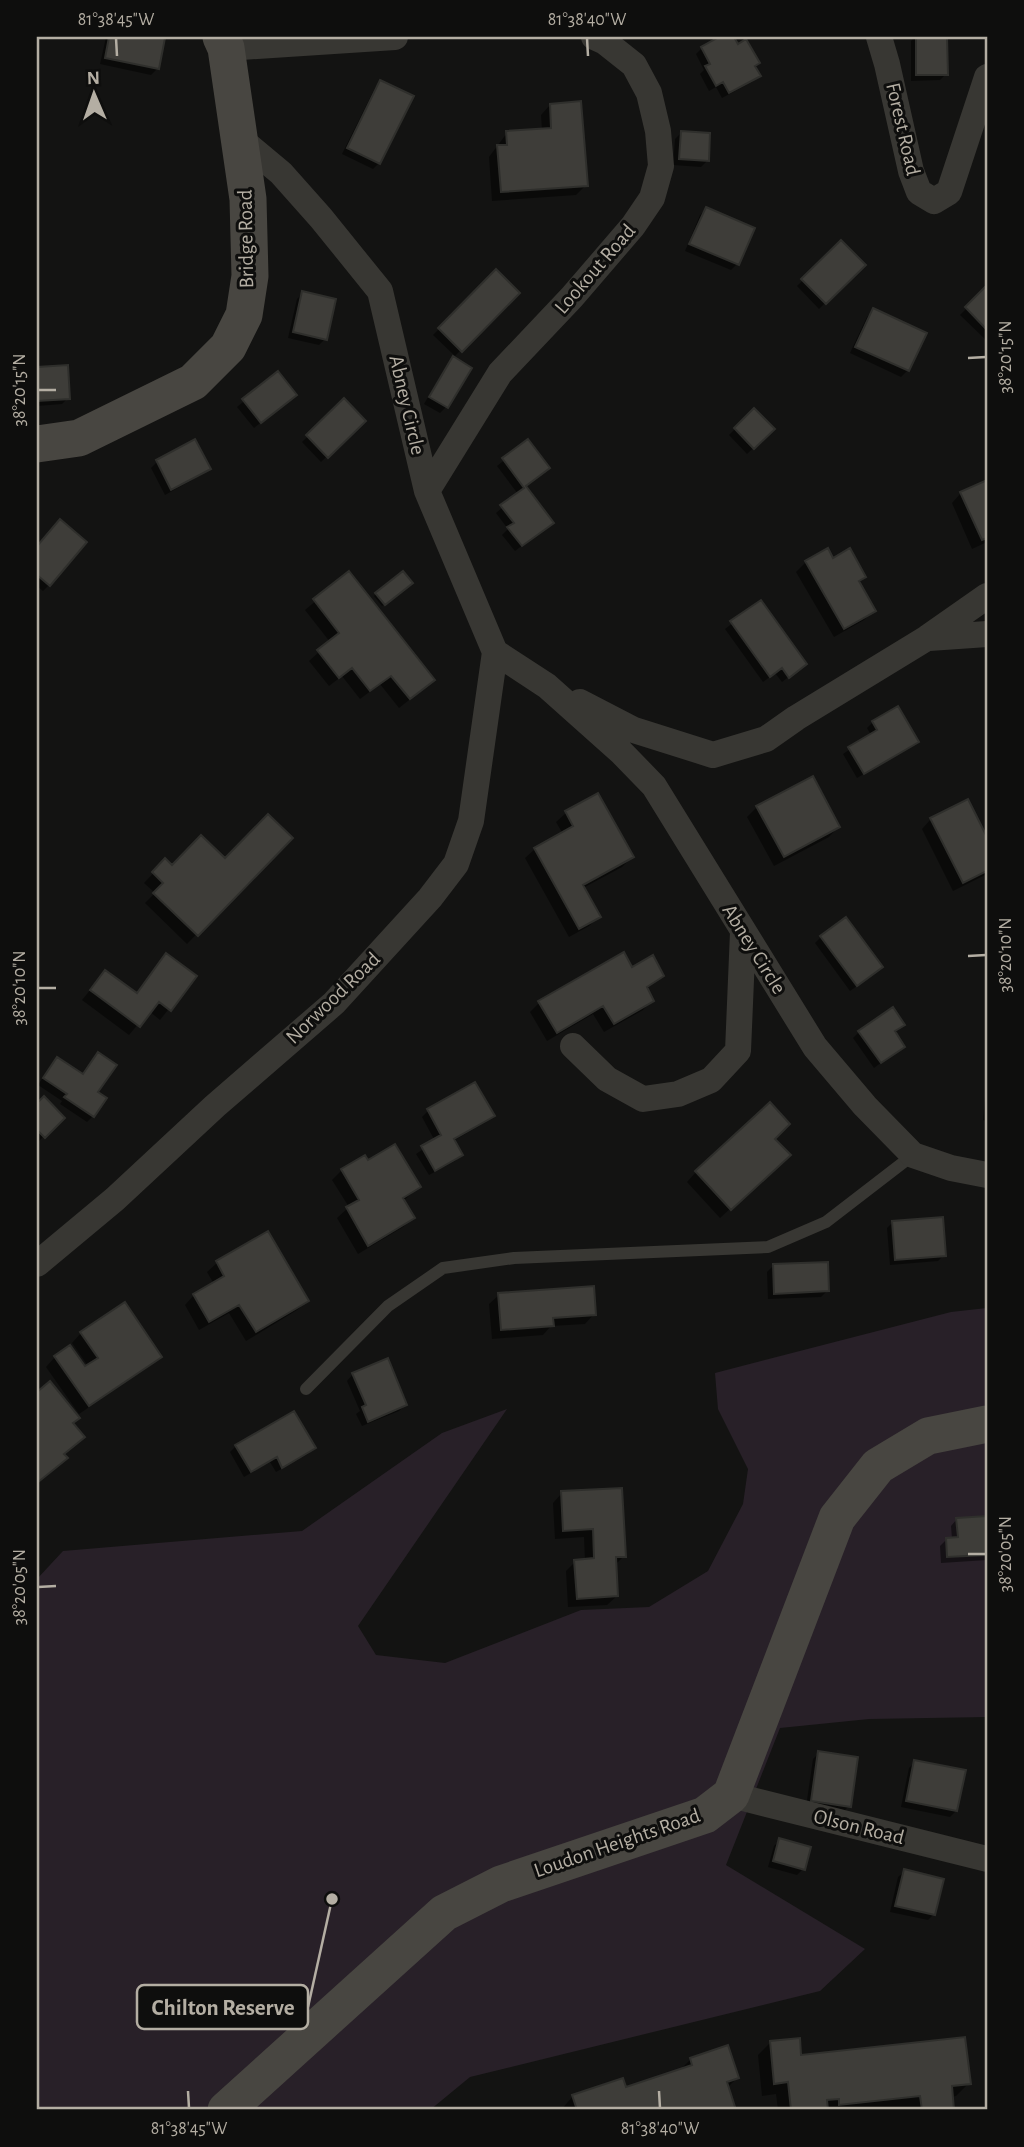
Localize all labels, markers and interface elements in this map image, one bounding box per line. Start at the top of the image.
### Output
text: 81°38'45"W [78,11,154,29]
text: 81°38'40"W [548,11,626,29]
north arrow [60,60,130,130]
text: N [87,69,100,88]
street label: Forest Road [882,81,924,178]
street label: Bridge Road [235,189,257,289]
street label: Lookout Road [551,220,639,318]
text: 38°20'15"N [997,321,1015,393]
street label: Abney Circle [385,353,429,457]
text: 38°20'15"N [11,354,29,426]
street label: Abney Circle [718,900,790,998]
text: 38°20'10"N [997,918,1015,992]
street label: Norwood Road [282,948,384,1048]
text: 38°20'10"N [11,951,29,1025]
text: 38°20'05"N [997,1516,1015,1592]
text: 38°20'05"N [11,1549,29,1625]
street label: Loudon Heights Road [531,1805,703,1881]
street label: Olson Road [812,1806,907,1848]
callout: Chilton Reserve [137,1985,308,2029]
text: Chilton Reserve [151,1997,295,2020]
text: 81°38'45"W [151,2120,227,2138]
text: 81°38'40"W [621,2120,699,2138]

